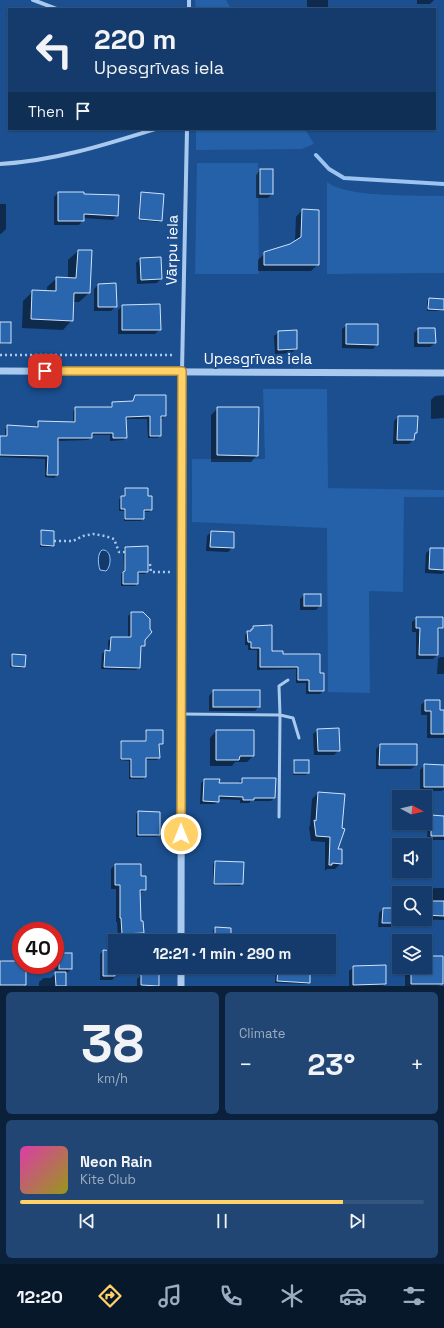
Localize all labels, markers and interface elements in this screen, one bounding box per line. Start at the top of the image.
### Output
text: 220 m [94,21,176,57]
icon: left [28,24,80,76]
text: Upesgrīvas iela [94,56,224,79]
icon: arrive [72,100,94,122]
text: Then [28,102,64,121]
street label: Vārpu iela [161,214,182,285]
street label: Upesgrīvas iela [204,349,313,368]
pin [28,354,62,388]
icon: arrive [34,360,56,382]
north arrow [392,790,432,830]
map controls [392,790,432,974]
position arrow [160,813,202,855]
button: sound [392,838,432,878]
button: search [392,886,432,926]
speed limit sign: 40 [12,922,64,974]
button: layers [392,934,432,974]
text: 12:21 · 1 min · 290 m [153,944,291,963]
text: 38 [81,1011,144,1077]
text: Climate [239,1025,285,1042]
text: 23° [308,1045,355,1084]
text: − [239,1050,253,1078]
text: + [410,1050,424,1078]
text: km/h [97,1070,128,1087]
text: Neon Rain [80,1152,152,1171]
text: Kite Club [80,1171,136,1188]
icon: previous [76,1210,98,1232]
icon: pause [211,1210,233,1232]
icon: next [346,1210,368,1232]
icon: directions [96,1282,124,1310]
icon: music [156,1282,184,1310]
icon: phone [217,1282,245,1310]
icon: climate [278,1282,306,1310]
icon: car [339,1282,367,1310]
icon: filters [400,1282,428,1310]
text: 12:20 [16,1285,63,1308]

